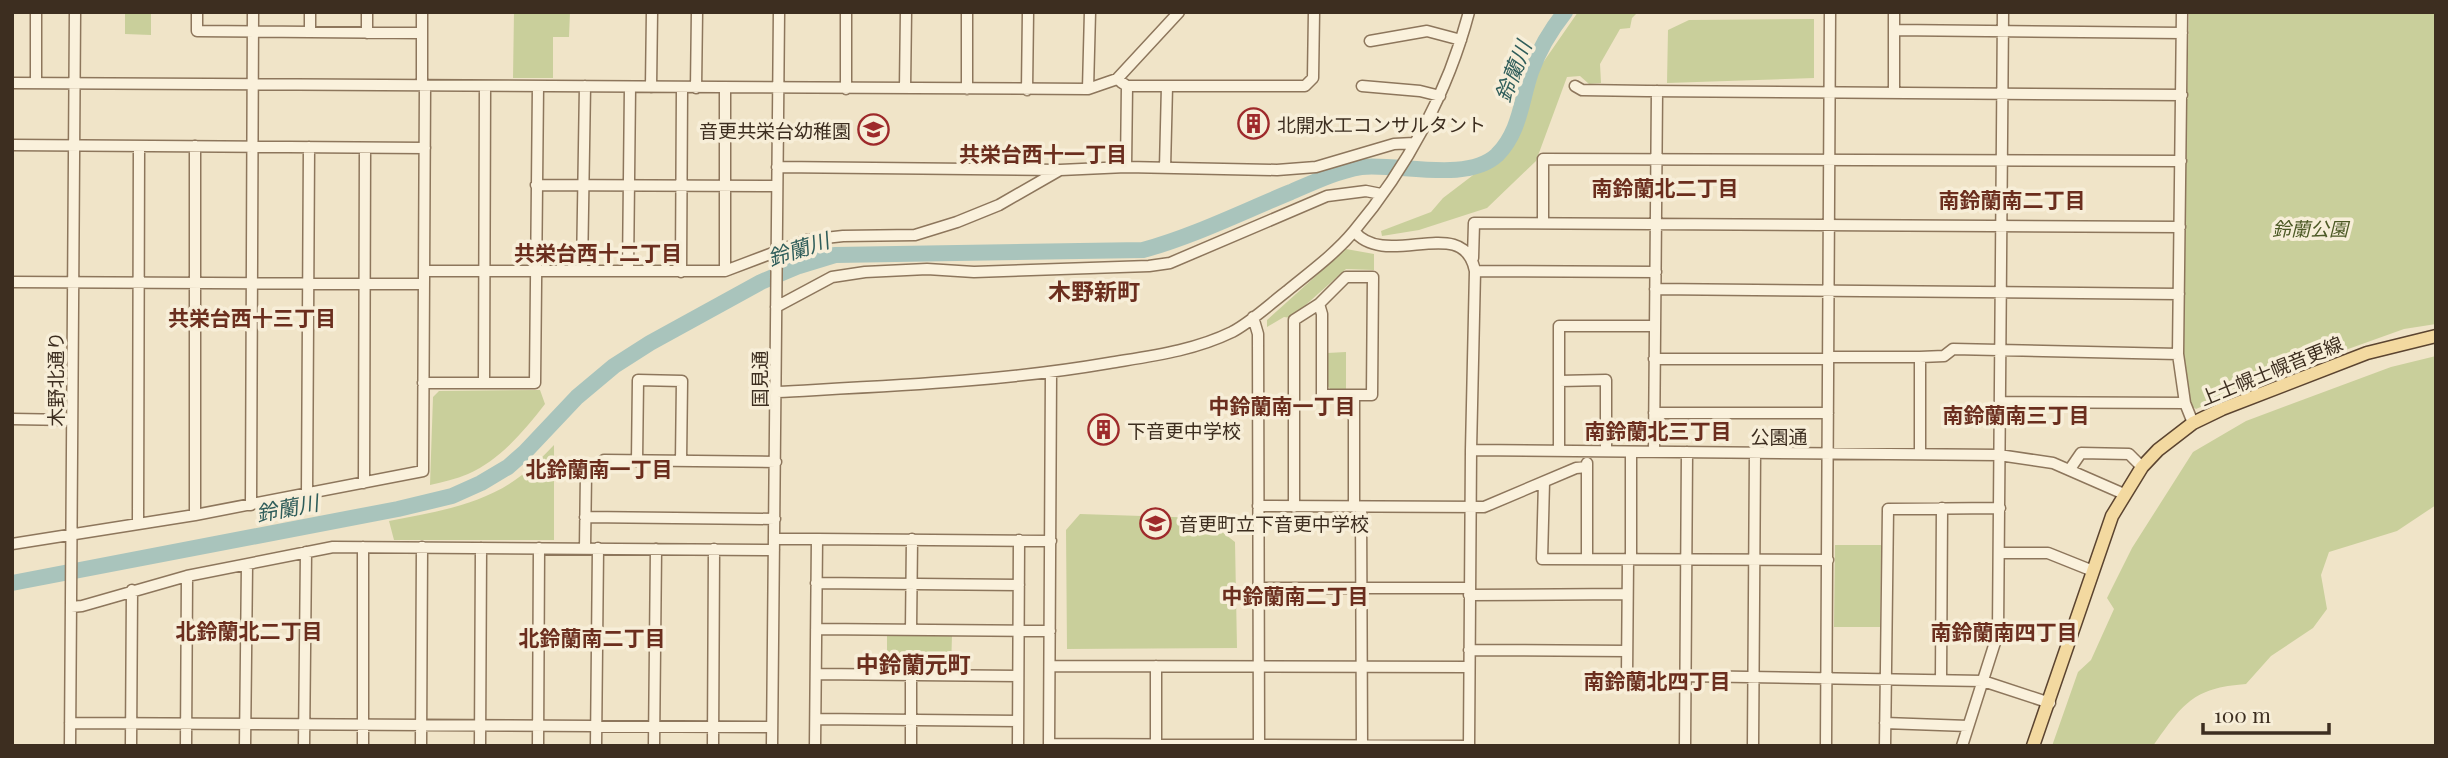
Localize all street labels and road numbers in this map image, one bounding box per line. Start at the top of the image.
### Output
street label: 上士幌士幌音更線 [2196,329,2346,411]
street label: 木野北通り [42,331,68,427]
street label: 国見通 [746,350,772,408]
street label: 公園通 [1750,423,1808,449]

